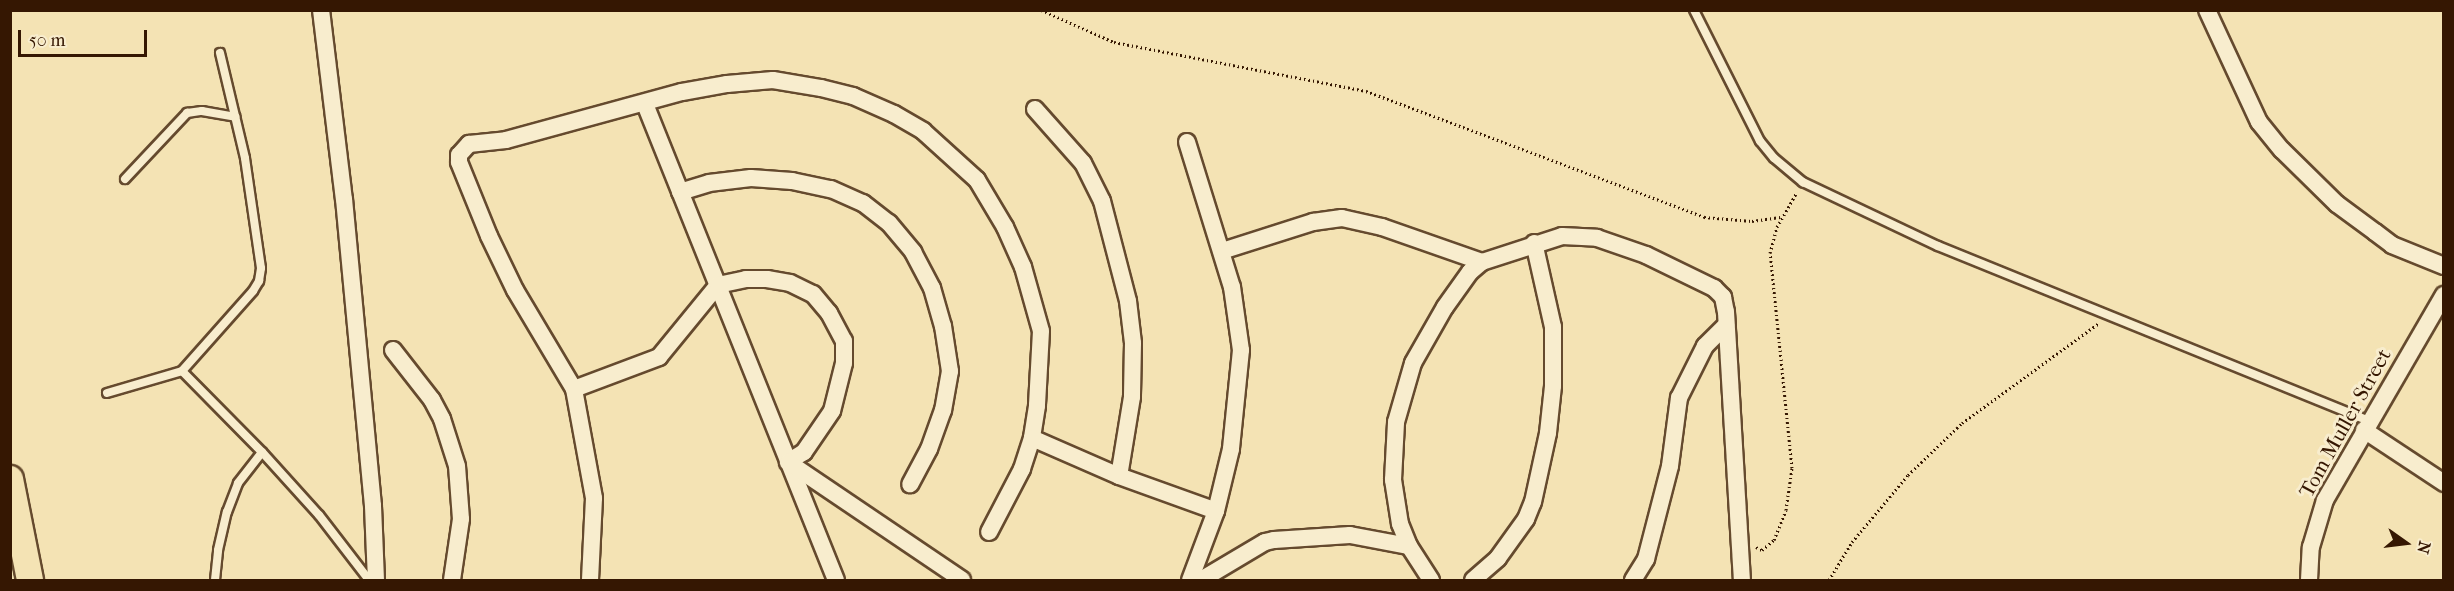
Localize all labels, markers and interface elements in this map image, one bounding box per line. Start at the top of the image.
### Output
scale bar [21,18,150,56]
text: 50 m [29,30,65,51]
street label: Tom Muller Street [2294,344,2396,502]
north arrow [2376,513,2436,573]
text: N [2413,539,2435,556]

